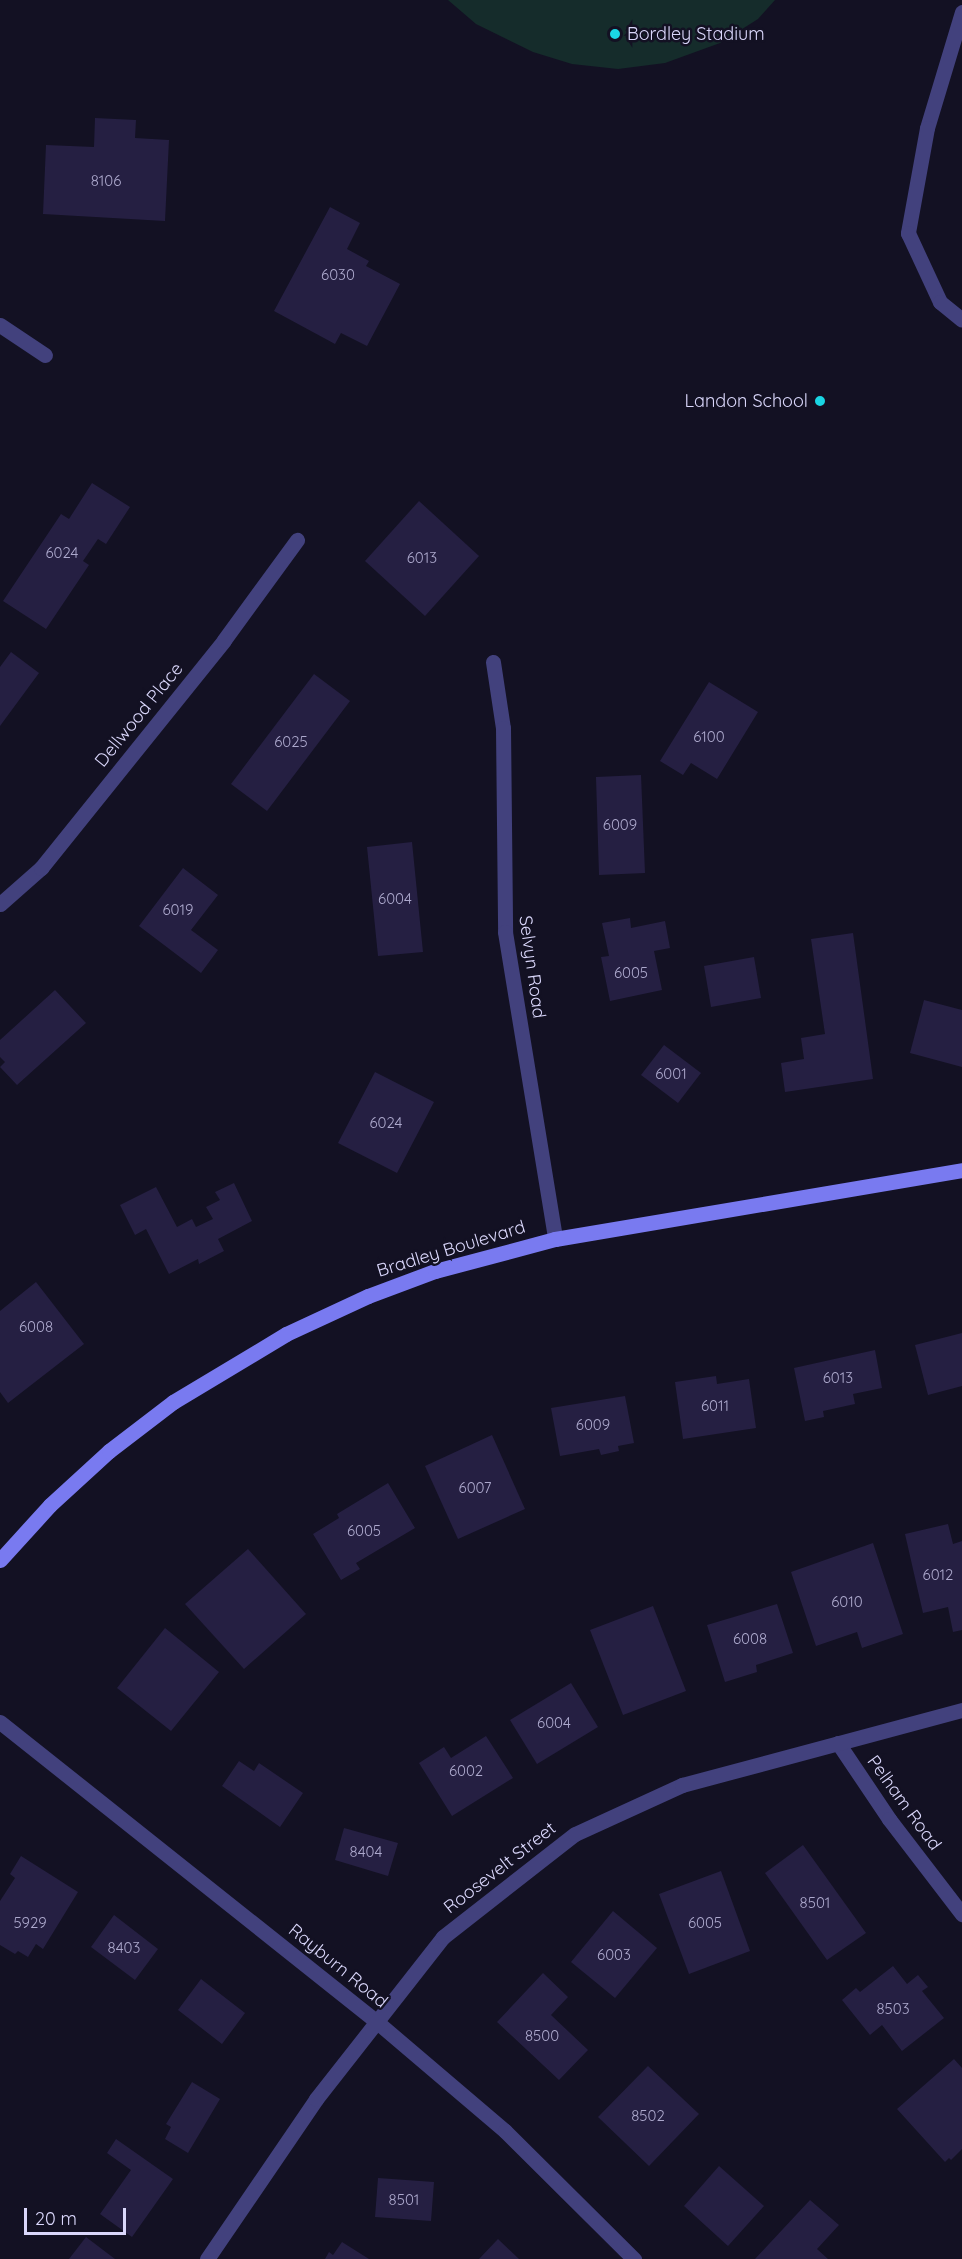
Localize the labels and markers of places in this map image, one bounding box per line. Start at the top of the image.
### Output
place label: Bordley Stadium [627,23,765,45]
marker: Bordley Stadium [608,27,622,41]
place label: Landon School [684,390,808,412]
marker: Landon School [813,394,827,408]

